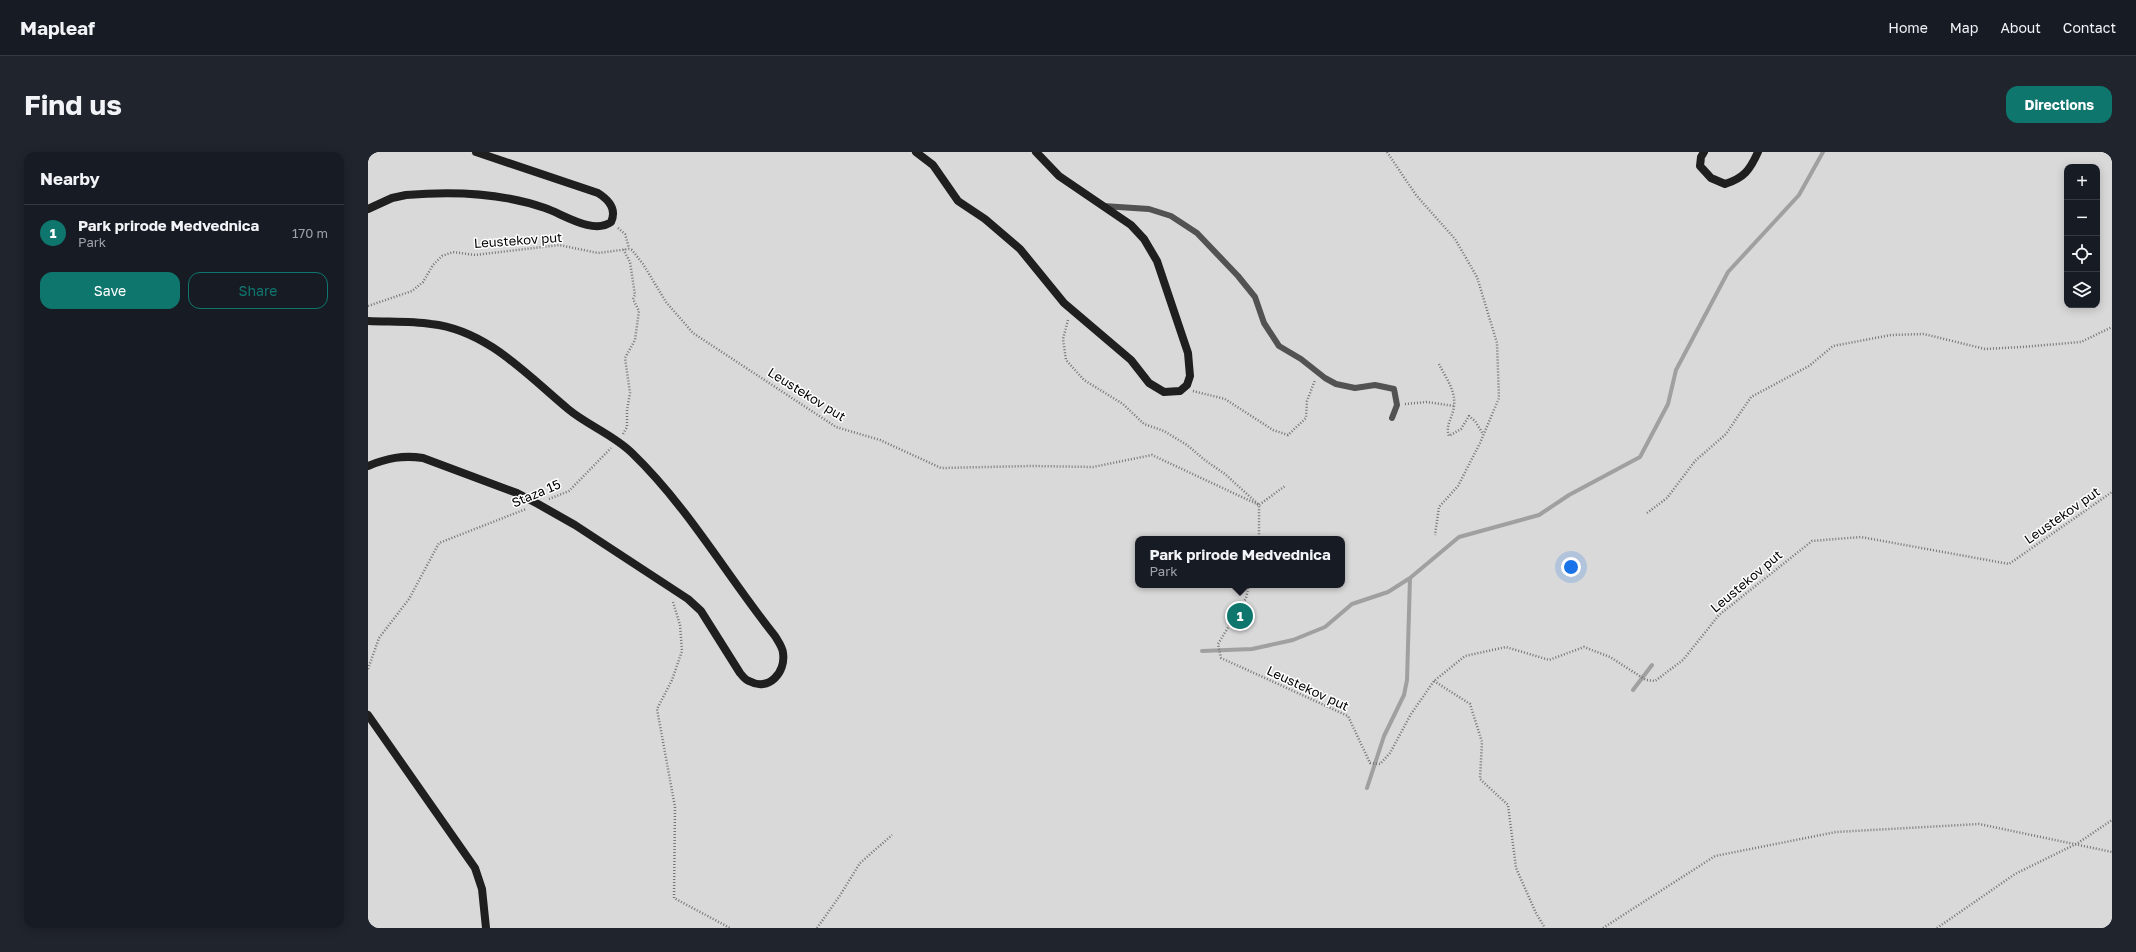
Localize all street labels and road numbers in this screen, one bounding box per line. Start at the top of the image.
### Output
street label: Leustekov put [473,229,563,251]
street label: Leustekov put [765,364,849,424]
street label: Staza 15 [509,476,563,510]
street label: Leustekov put [2021,483,2103,547]
street label: Leustekov put [1707,546,1785,616]
street label: Leustekov put [1265,662,1351,714]

